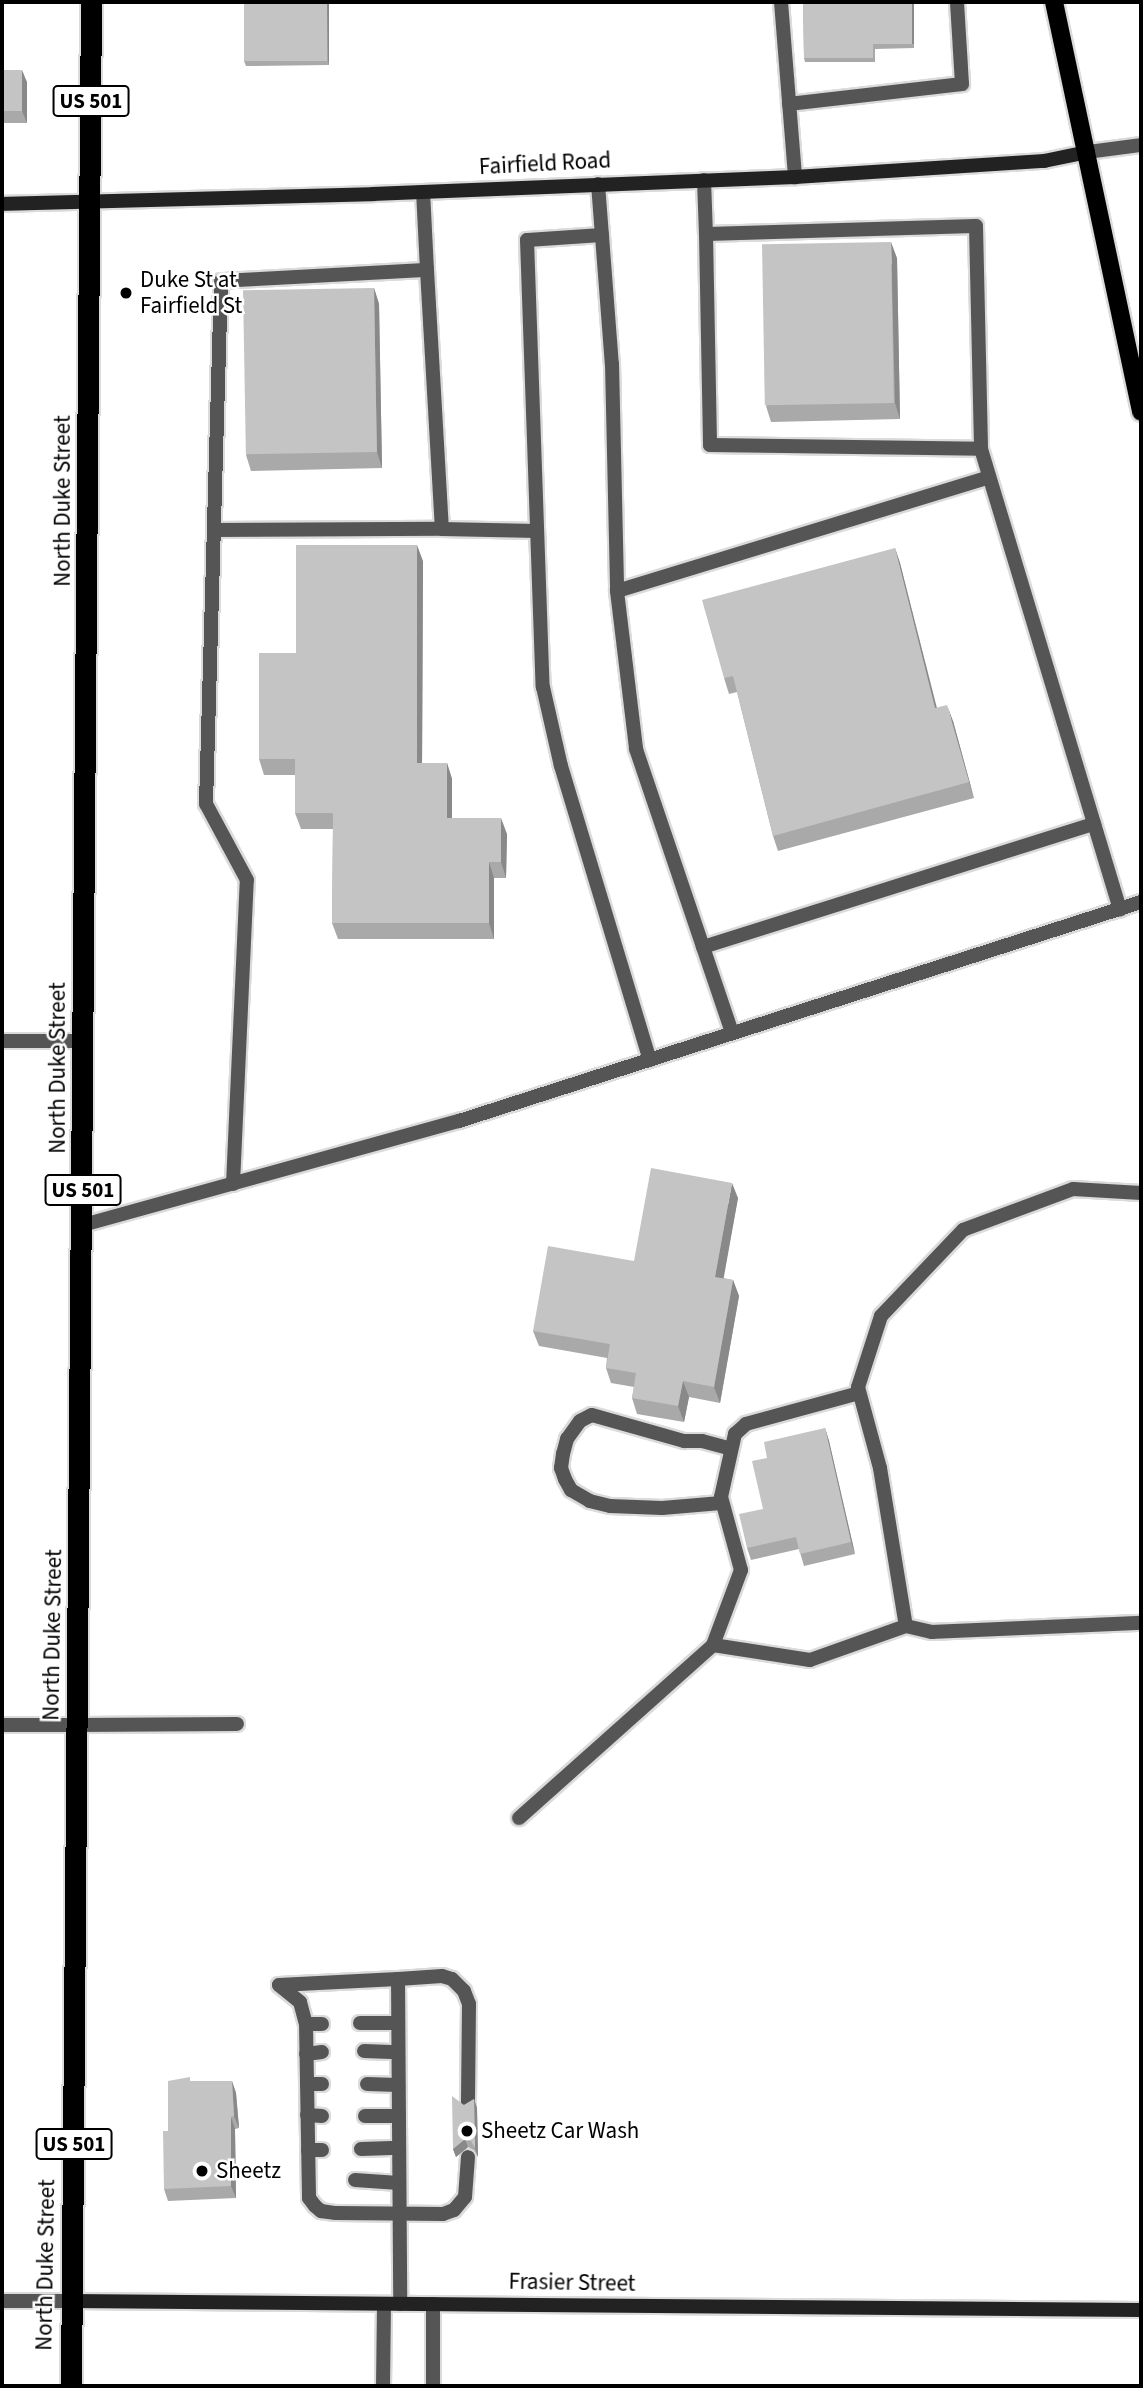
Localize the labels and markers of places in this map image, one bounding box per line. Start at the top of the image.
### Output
place label: Duke St at Fairfield St [140,266,242,320]
marker: Duke St at Fairfield St [118,285,134,301]
place label: Sheetz Car Wash [481,2117,639,2145]
marker: Sheetz Car Wash [459,2123,475,2139]
place label: Sheetz [216,2157,281,2185]
marker: Sheetz [194,2163,210,2179]

